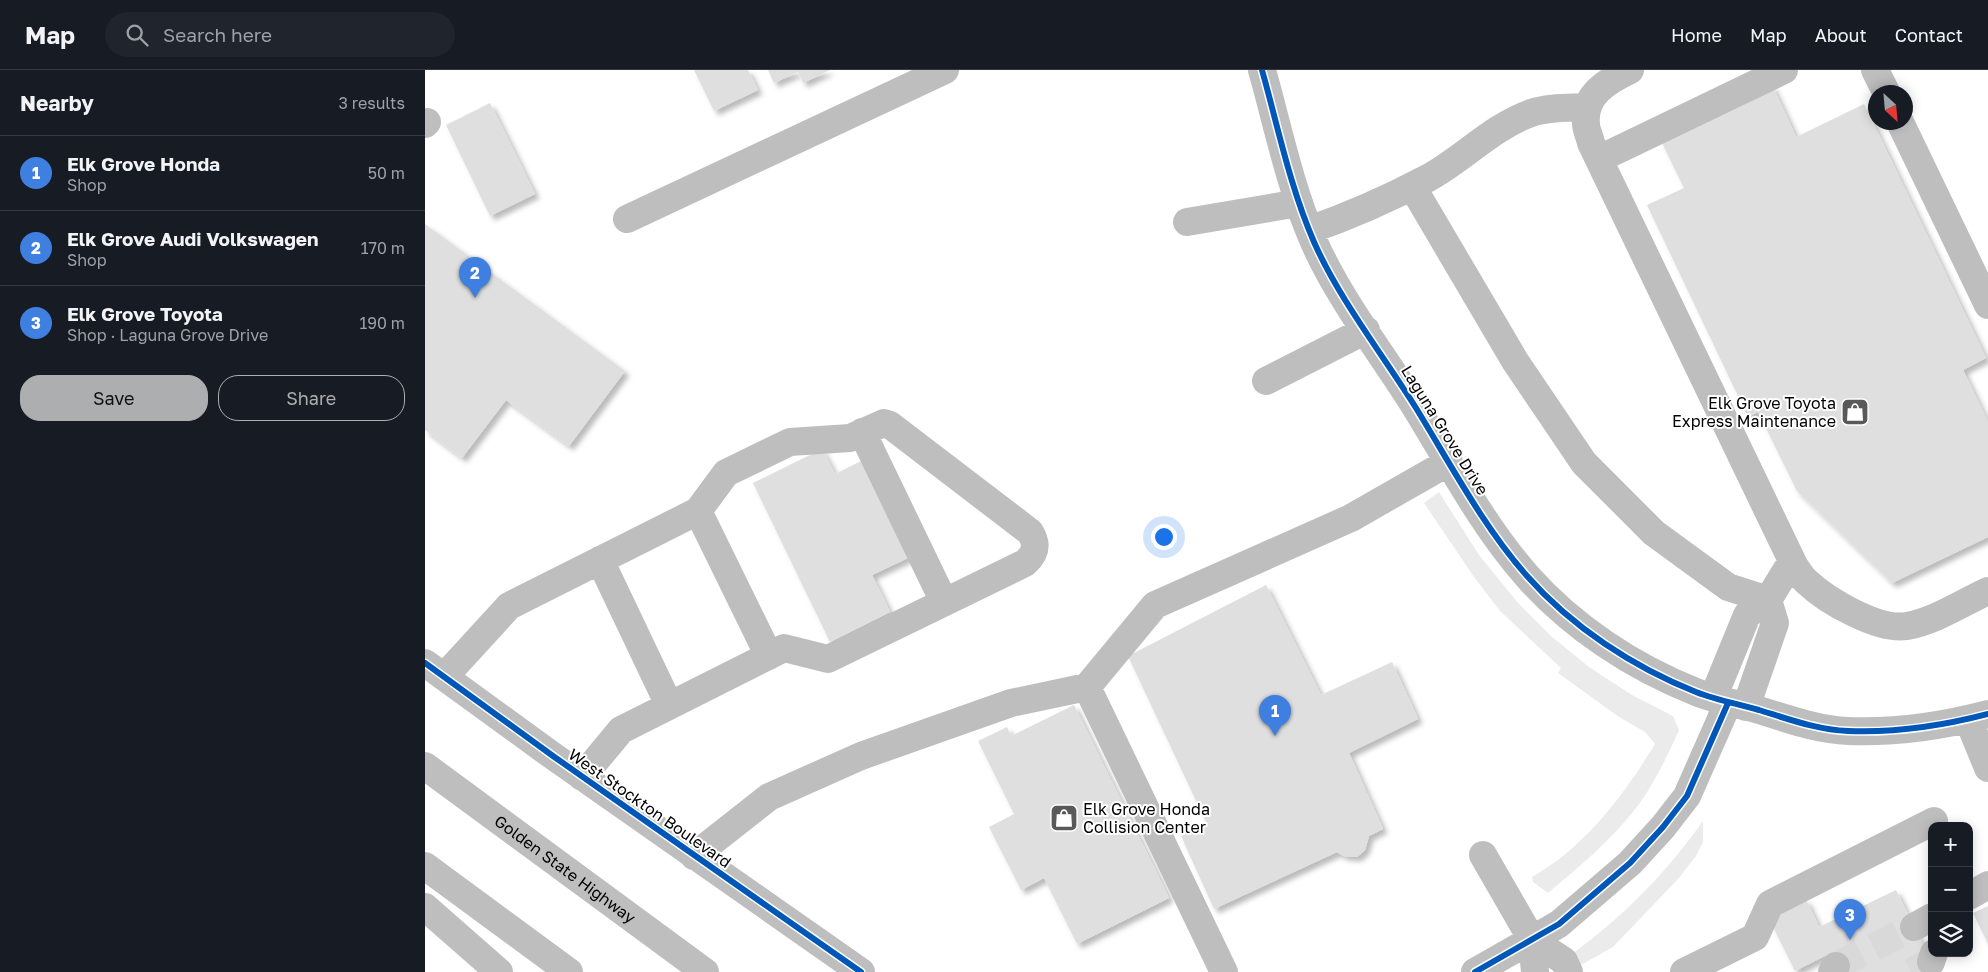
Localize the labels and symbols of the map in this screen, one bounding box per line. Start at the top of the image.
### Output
north arrow [1868,85,1913,130]
pin: 2 [459,257,491,298]
street label: Laguna Grove Drive [1397,362,1493,498]
place label: Elk Grove Toyota Express Maintenance [1672,393,1836,431]
shop icon: Elk Grove Toyota Express Maintenance [1840,397,1870,427]
your location [1151,524,1177,550]
pin: 1 [1259,695,1291,736]
street label: West Stockton Boulevard [565,744,735,872]
place label: Elk Grove Honda Collision Center [1083,799,1210,837]
shop icon: Elk Grove Honda Collision Center [1049,803,1079,833]
street label: Golden State Highway [491,811,640,928]
pin: 3 [1834,899,1866,940]

